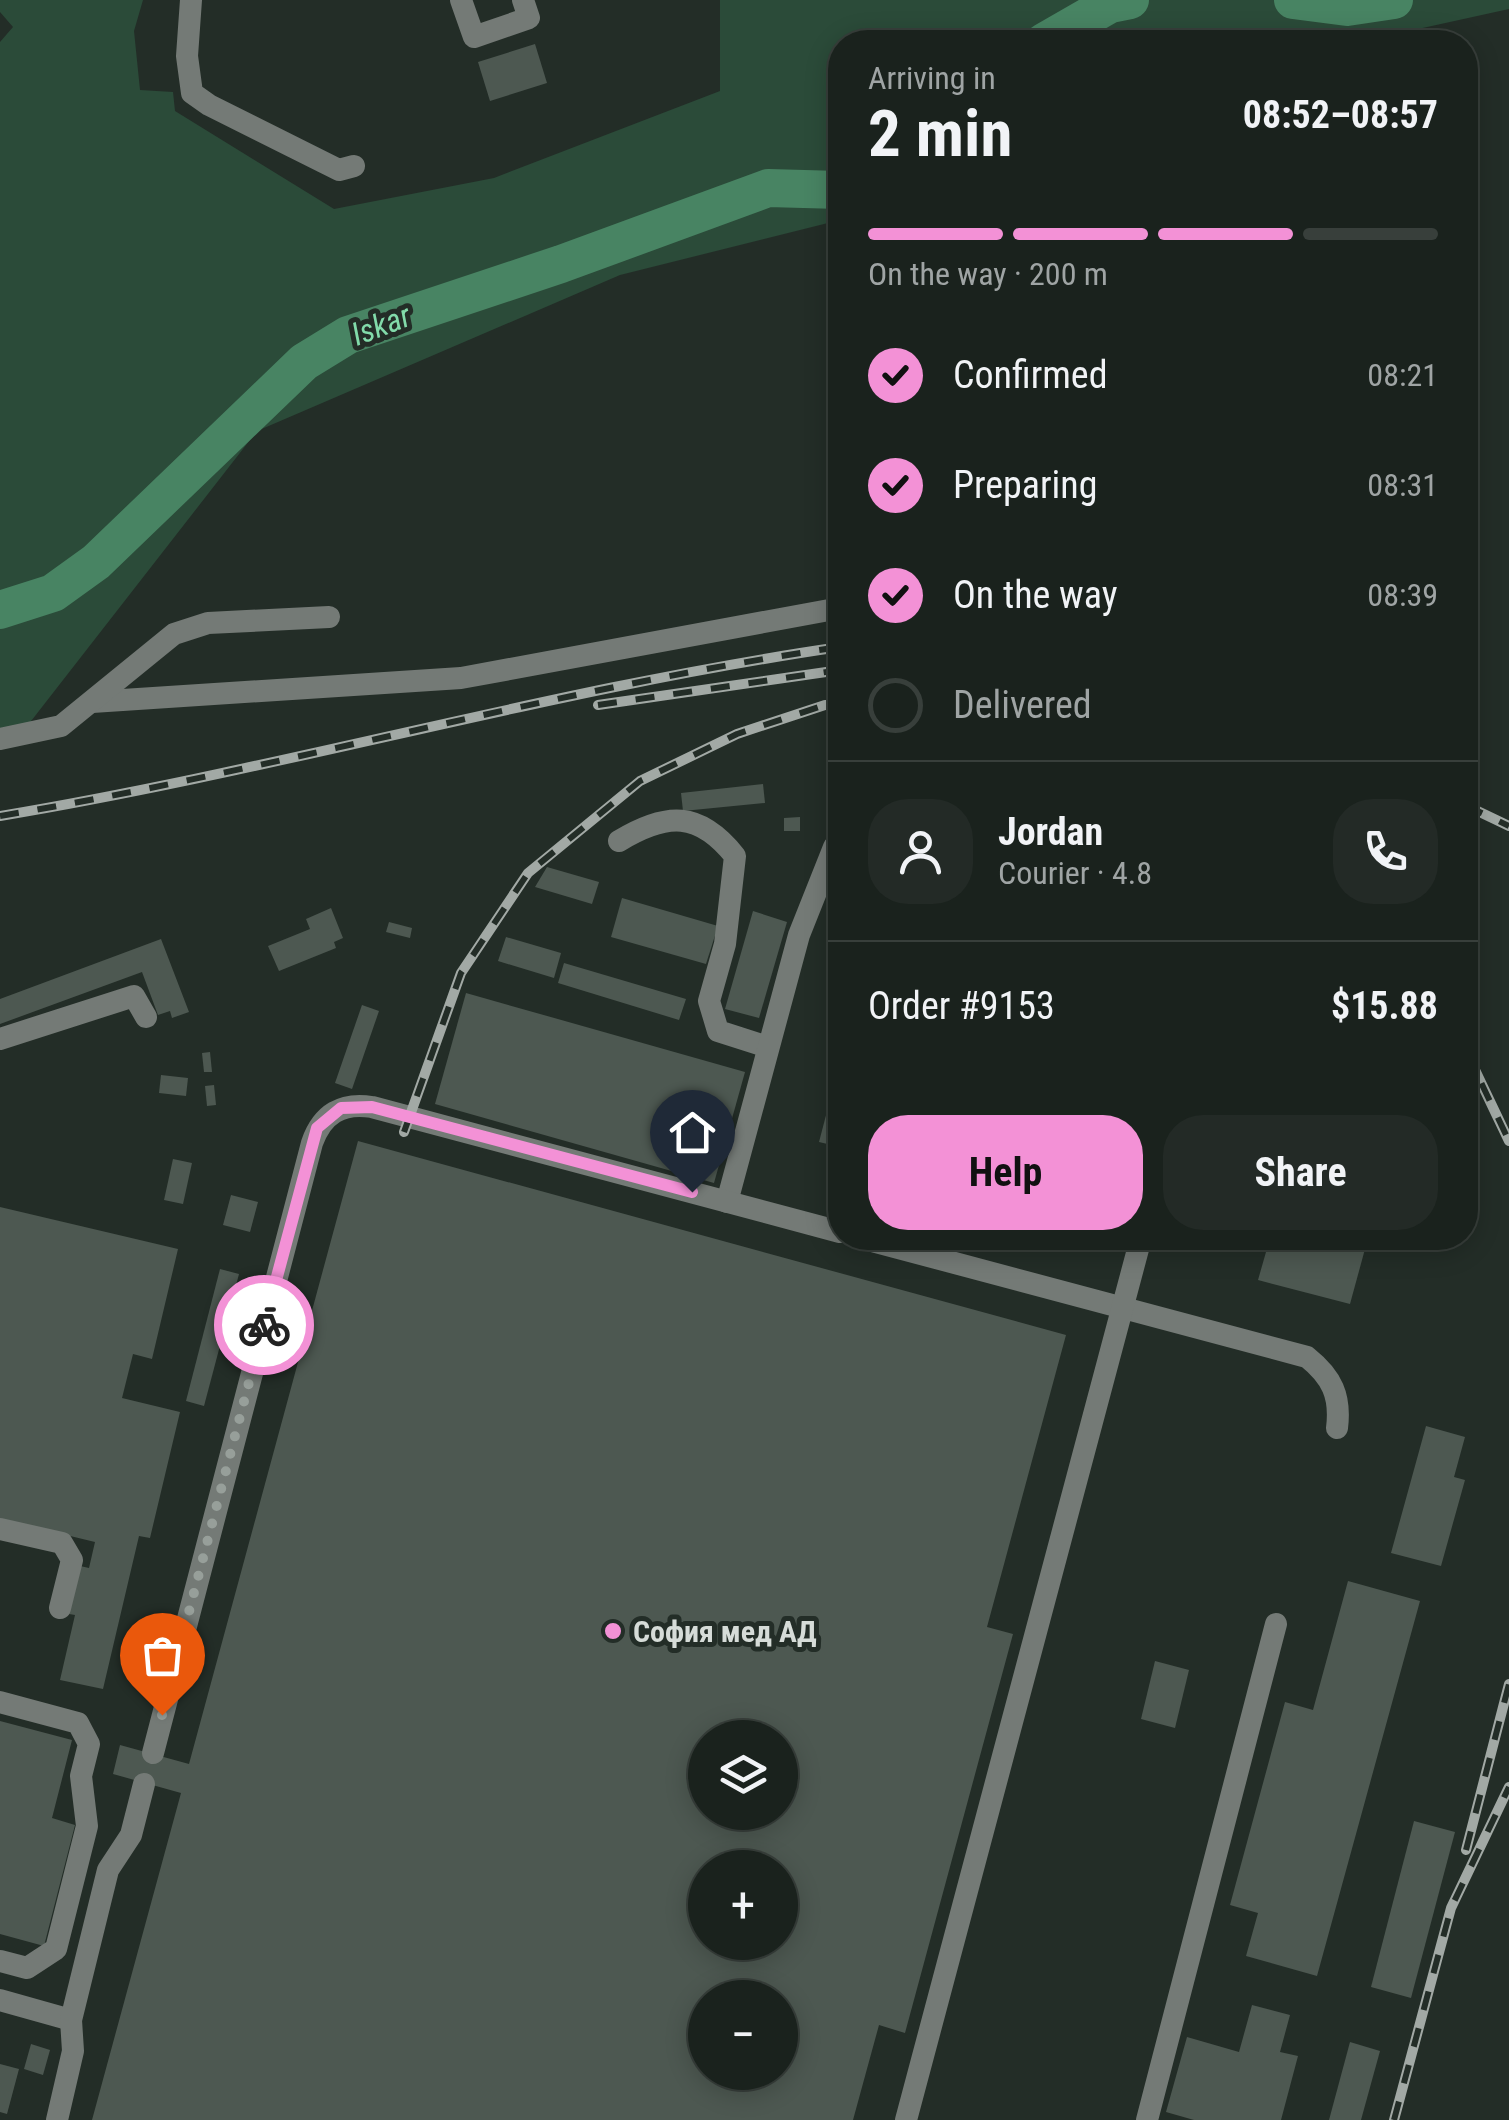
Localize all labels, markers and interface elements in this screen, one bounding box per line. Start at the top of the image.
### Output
text: Arriving in [868,59,996,97]
text: 08:52–08:57 [1243,93,1438,137]
text: 2 min [868,96,1012,172]
text: On the way · 200 m [868,255,1108,293]
water label: Iskar [346,296,417,354]
icon: check [868,348,923,403]
text: Confirmed [953,353,1108,397]
text: 08:21 [1367,356,1438,394]
icon: check [868,458,923,513]
text: Preparing [953,463,1098,507]
text: 08:31 [1367,466,1438,504]
icon: check [868,568,923,623]
text: On the way [953,573,1118,617]
text: 08:39 [1367,576,1438,614]
text: Delivered [953,683,1092,727]
button: person [868,799,973,904]
button: phone [1333,799,1438,904]
text: Jordan [998,810,1103,854]
text: Courier · 4.8 [998,854,1152,892]
text: Order #9153 [868,984,1055,1028]
text: $15.88 [1331,984,1438,1028]
pin [650,1090,735,1193]
icon: home [665,1105,720,1160]
button: Help [868,1115,1143,1230]
button: Share [1163,1115,1438,1230]
courier [214,1275,314,1375]
icon: bike [237,1298,292,1353]
pin [120,1613,205,1716]
place label: София мед АД [633,1614,817,1649]
marker: София мед АД [602,1620,624,1642]
icon: bag [135,1628,190,1683]
map controls [688,1720,798,2090]
button: layers [688,1720,798,1830]
button: + [688,1850,798,1960]
button: − [688,1980,798,2090]

